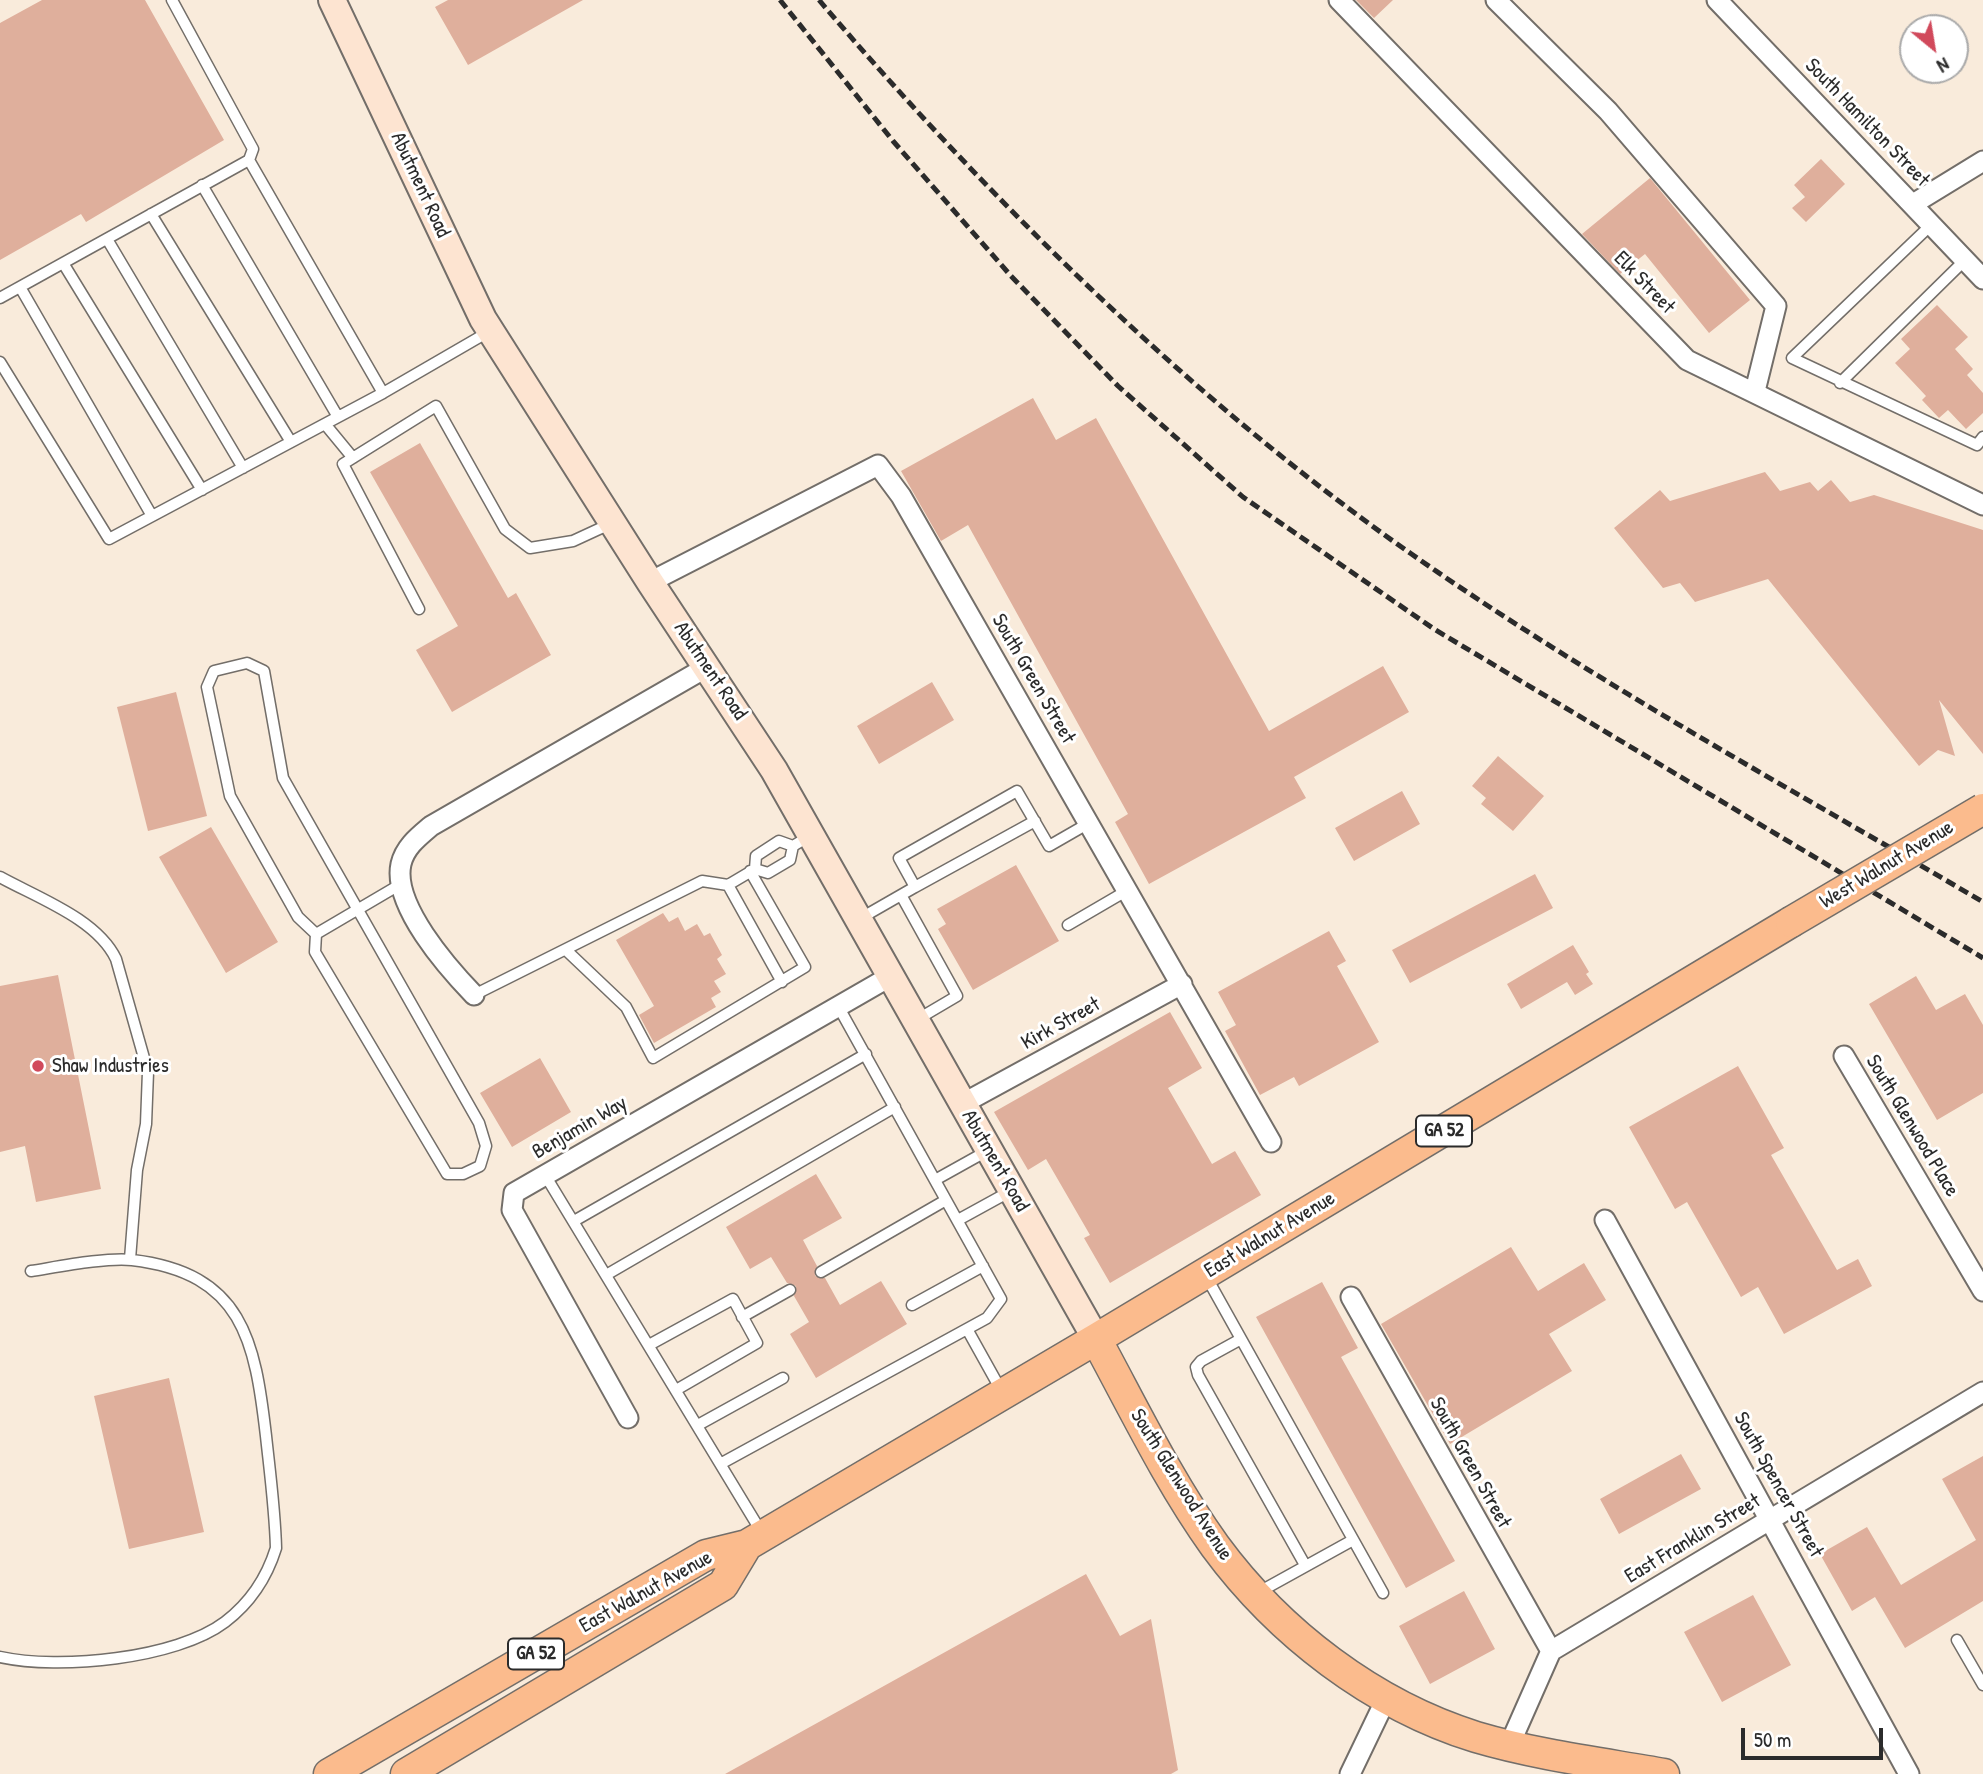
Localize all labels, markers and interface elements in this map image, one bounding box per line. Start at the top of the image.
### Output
north arrow [1899,14,1969,84]
text: N [1933,52,1954,79]
street label: South Hamilton Street [1799,53,1935,193]
street label: Abutment Road [385,128,455,242]
street label: Elk Street [1608,246,1680,320]
street label: South Green Street [986,610,1080,748]
street label: Abutment Road [668,617,752,725]
street label: West Walnut Avenue [1816,815,1958,915]
street label: Kirk Street [1017,992,1105,1056]
street label: South Glenwood Place [1860,1051,1964,1201]
place label: Shaw Industries [52,1053,169,1079]
marker: Shaw Industries [30,1058,46,1074]
street label: Benjamin Way [528,1091,632,1165]
street label: Abutment Road [956,1106,1034,1216]
road number: GA 52 [1416,1116,1472,1147]
street label: East Walnut Avenue [1200,1186,1340,1284]
street label: South Green Street [1424,1393,1516,1533]
street label: South Glenwood Avenue [1124,1405,1238,1565]
street label: South Spencer Street [1728,1408,1828,1562]
street label: East Franklin Street [1621,1489,1765,1589]
street label: East Walnut Avenue [575,1545,717,1639]
road number: GA 52 [508,1638,564,1670]
scale bar [1745,1714,1887,1758]
text: 50 m [1754,1725,1791,1754]

